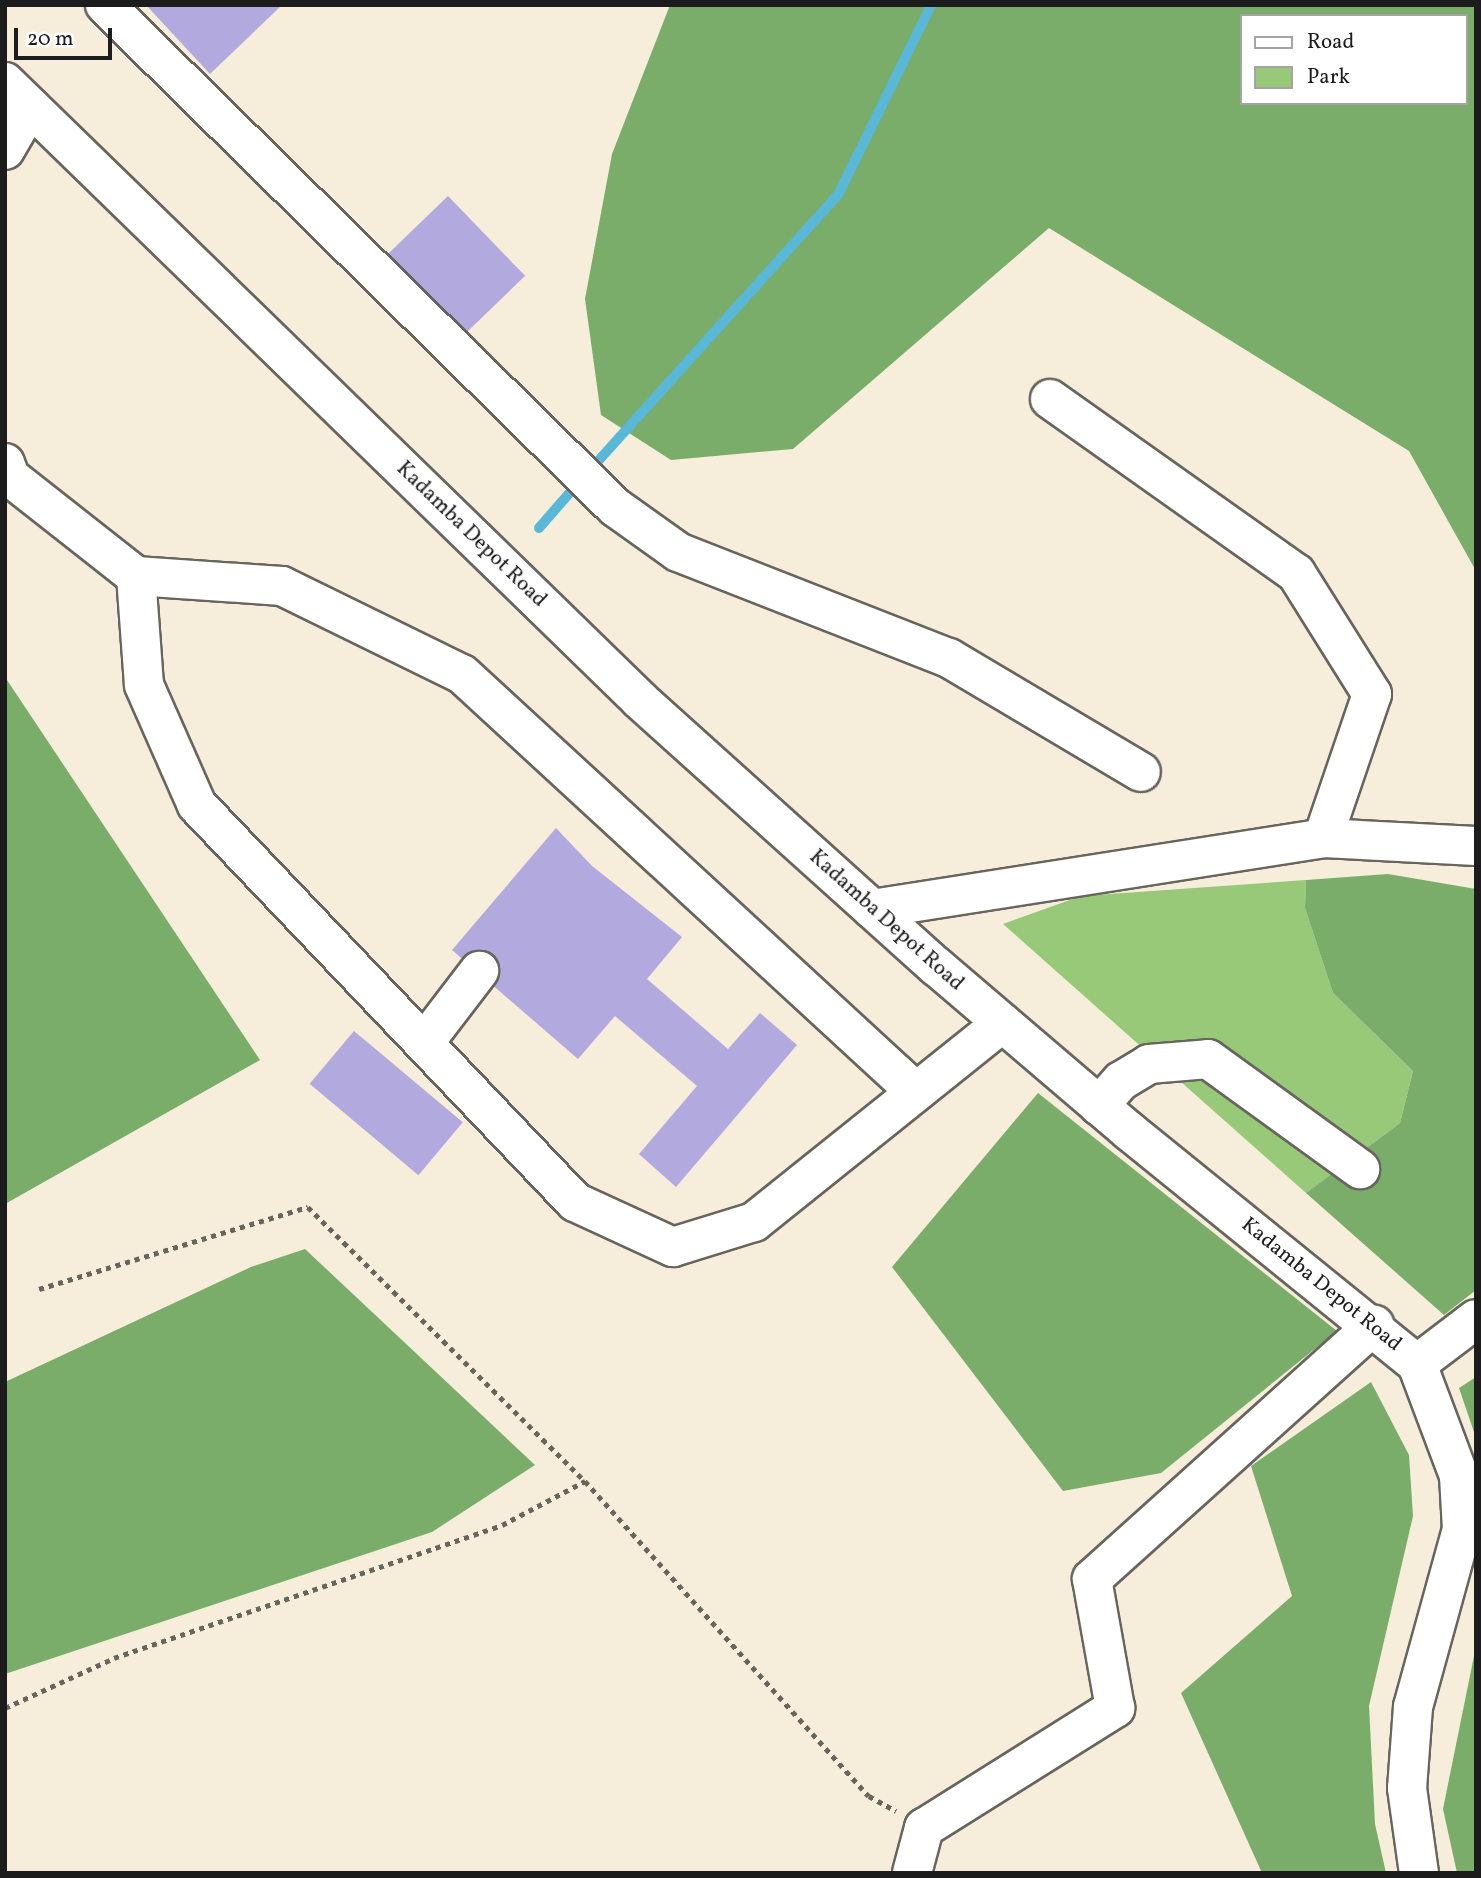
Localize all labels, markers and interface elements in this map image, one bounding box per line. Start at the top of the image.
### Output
scale bar [18,14,116,58]
legend [1240,14,1467,105]
text: 20 m [27,25,73,54]
text: Road [1307,28,1354,57]
text: Park [1307,63,1350,92]
street label: Kadamba Depot Road [391,457,551,613]
street label: Kadamba Depot Road [804,845,968,997]
street label: Kadamba Depot Road [1236,1213,1406,1357]

